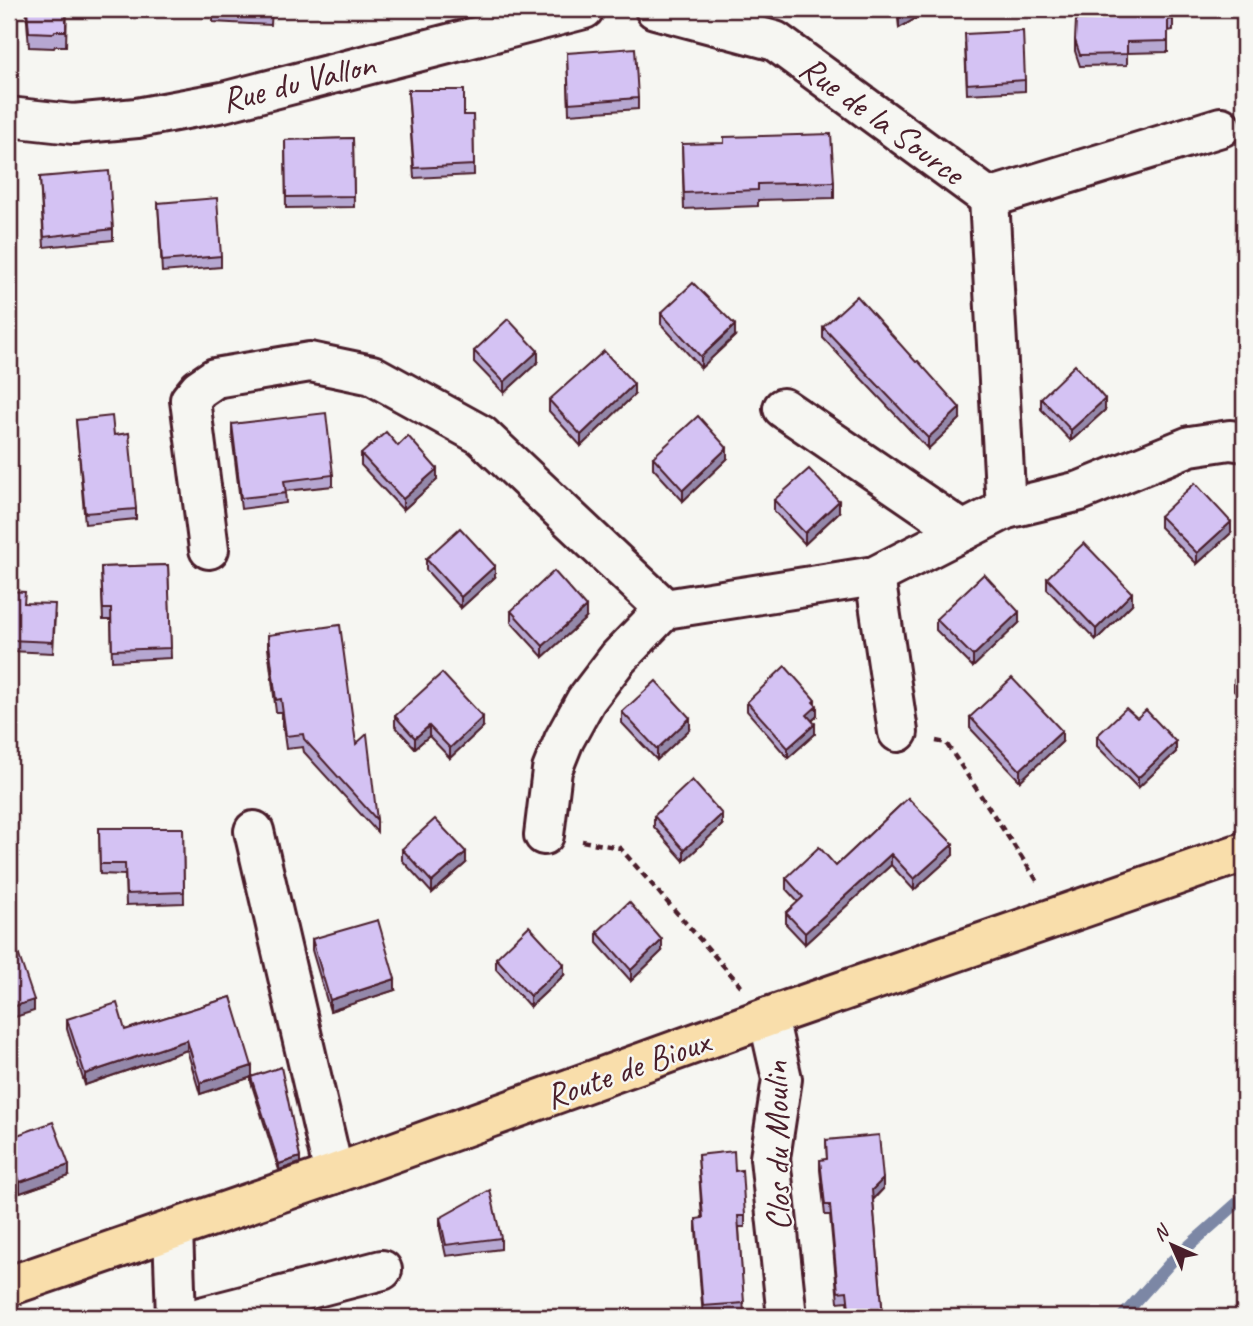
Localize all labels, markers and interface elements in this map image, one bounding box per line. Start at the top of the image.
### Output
street label: Rue du Vallon [217,41,380,123]
street label: Rue de la Source [791,45,975,196]
street label: Route de Bioux [539,1018,718,1119]
street label: Clos du Moulin [753,1061,801,1231]
north arrow [1138,1210,1208,1280]
text: N [1148,1219,1176,1246]

